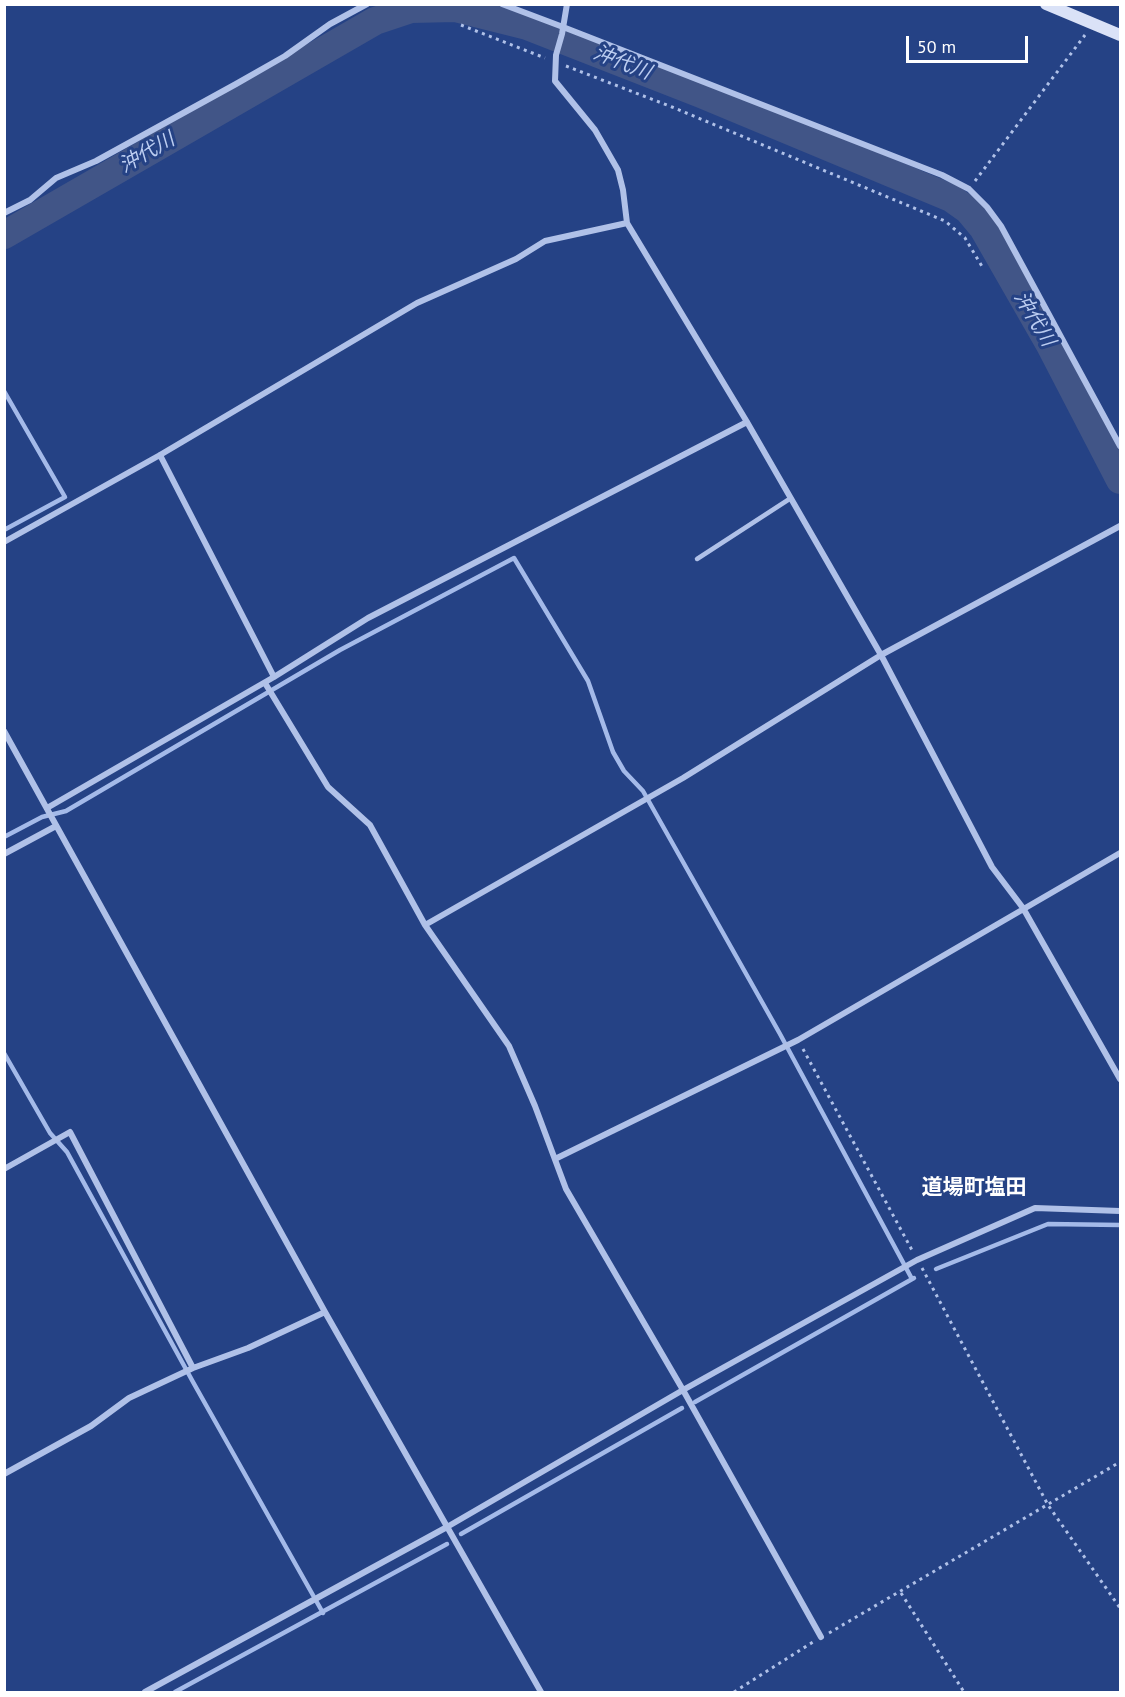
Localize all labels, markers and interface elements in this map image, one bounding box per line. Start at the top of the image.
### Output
scale bar [909,24,1030,62]
text: 50 m [917,35,956,58]
water label: 沖代川 [590,41,654,85]
water label: 沖代川 [115,128,179,178]
water label: 沖代川 [1008,287,1060,351]
district label: 道場町塩田 [922,1175,1026,1201]

